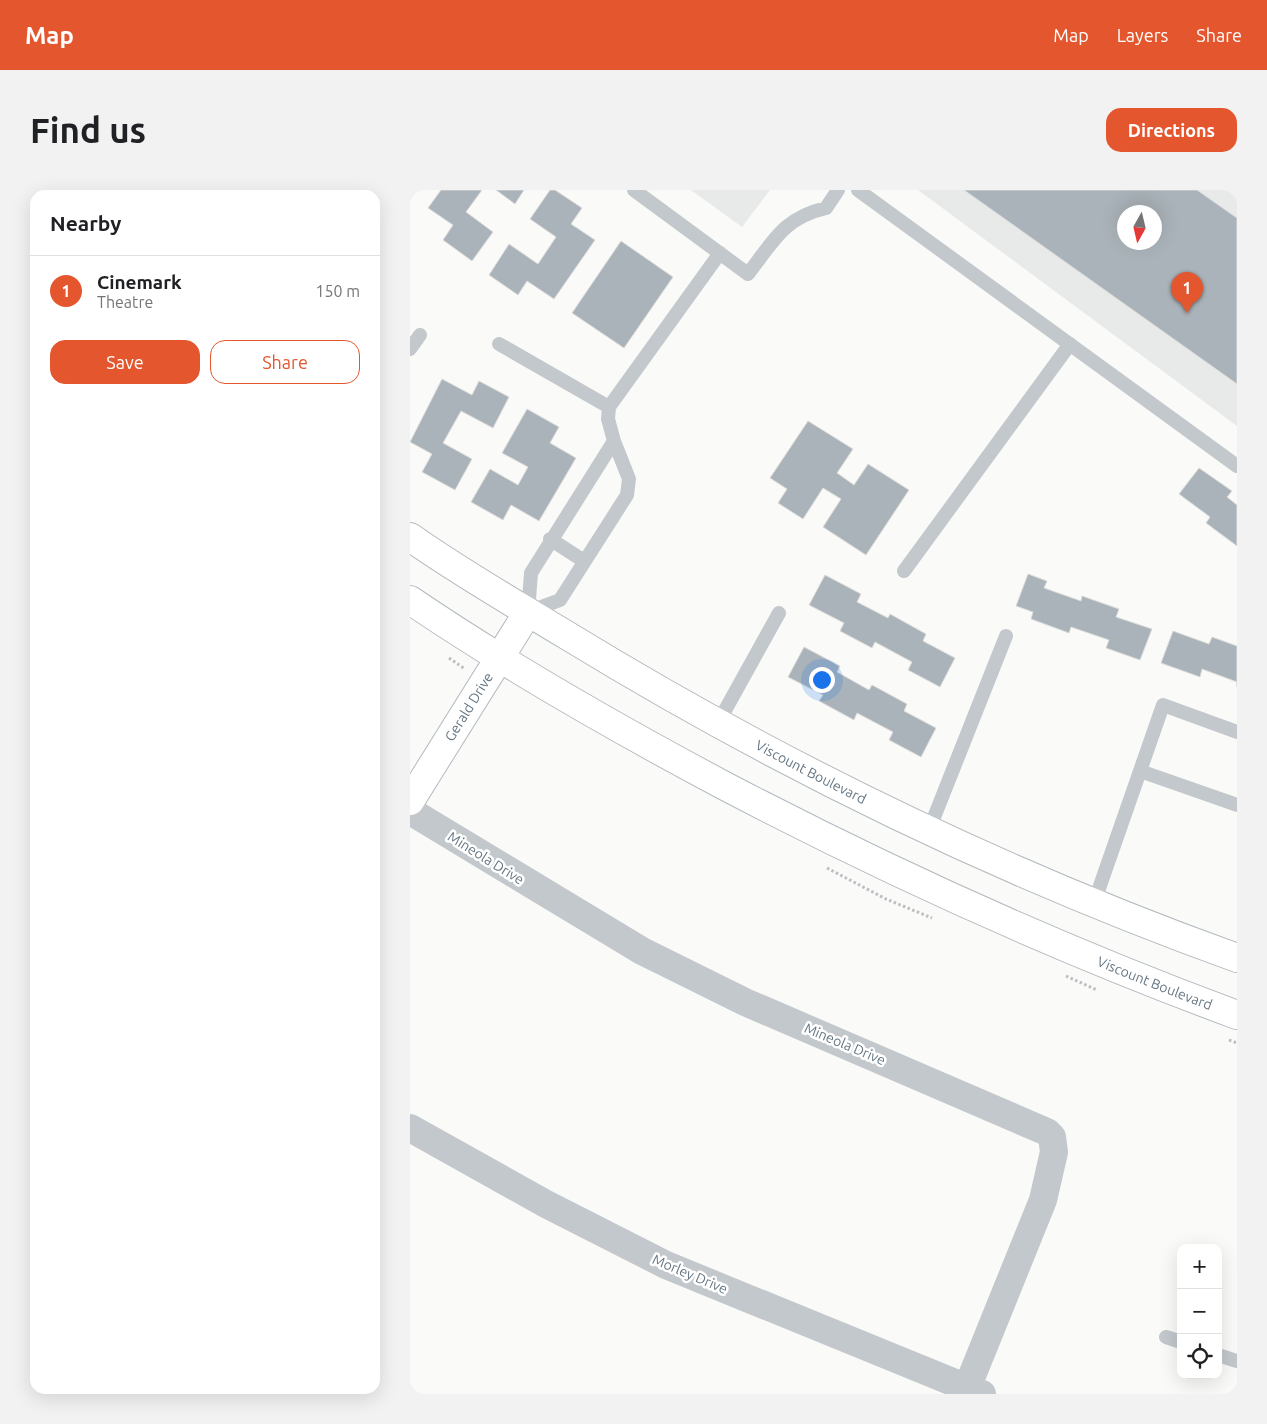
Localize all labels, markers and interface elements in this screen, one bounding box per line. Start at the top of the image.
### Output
text: Map [25,22,74,49]
text: Map [1053,25,1089,45]
text: Layers [1117,25,1168,45]
text: Share [1196,25,1242,45]
button: Directions [1106,108,1237,152]
text: Find us [30,110,146,150]
north arrow [1117,205,1162,250]
text: Nearby [50,211,121,235]
text: Cinemark [97,271,182,293]
pin: 1 [1171,272,1203,313]
text: 1 [61,282,71,300]
text: 150 m [315,282,360,300]
text: Theatre [97,293,153,311]
button: Save [50,340,200,384]
button: Share [210,340,360,384]
your location [809,667,835,693]
street label: Gerald Drive [441,670,496,744]
street label: Viscount Boulevard [753,737,869,807]
street label: Mineola Drive [445,828,527,888]
street label: Viscount Boulevard [1095,953,1214,1013]
street label: Mineola Drive [802,1020,888,1068]
map controls [1177,1244,1222,1379]
button: + [1177,1244,1222,1289]
street label: Morley Drive [650,1251,730,1297]
button: − [1177,1289,1222,1334]
button: locate [1177,1334,1222,1379]

